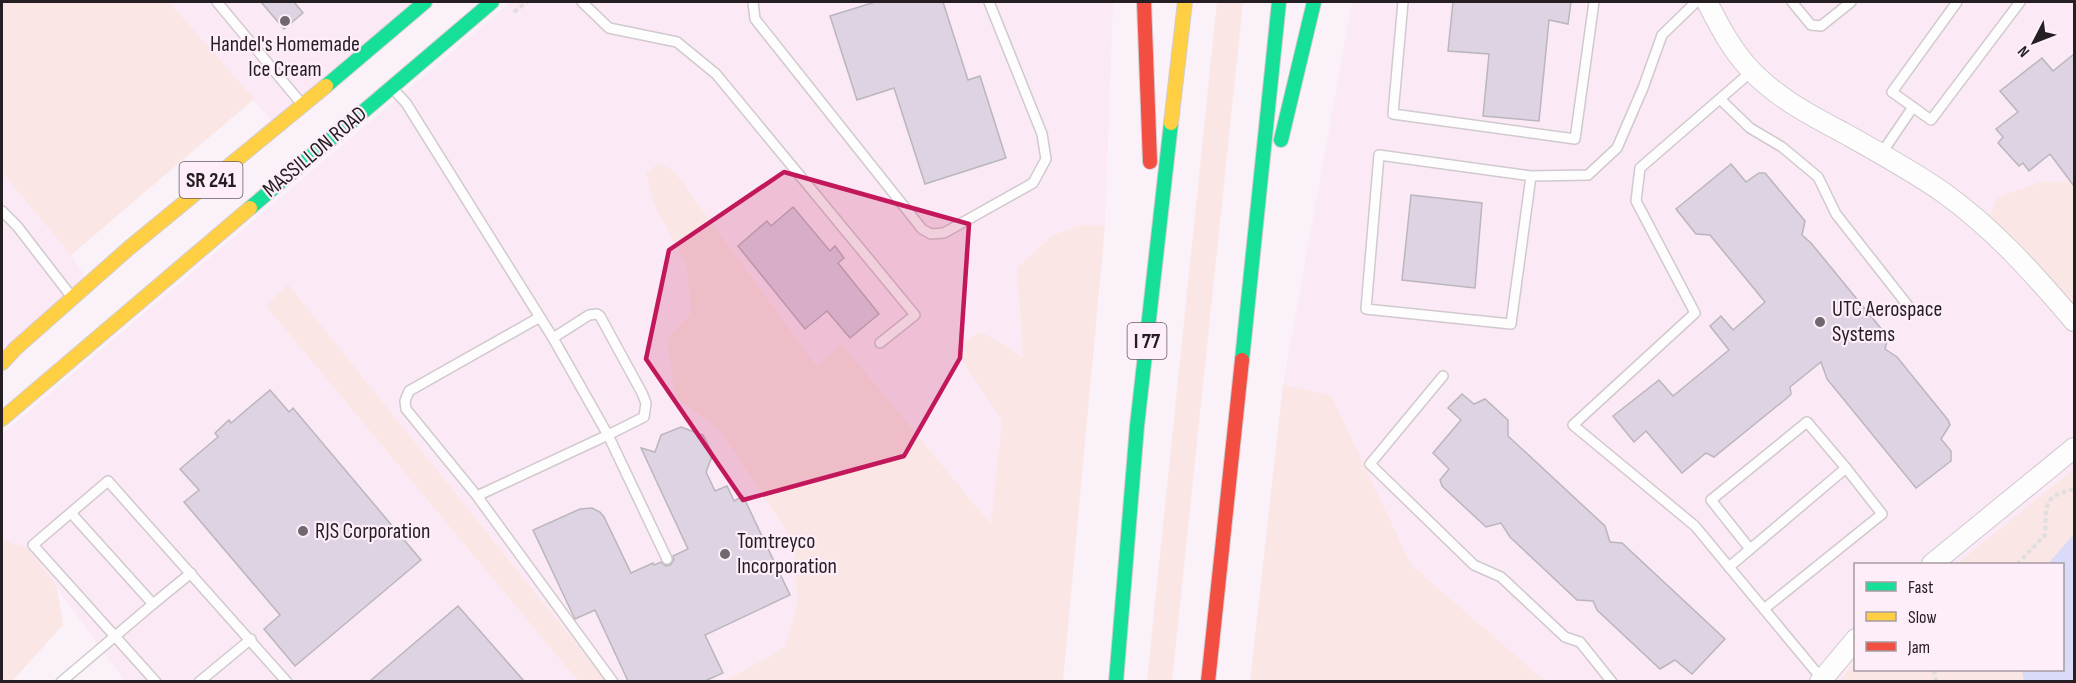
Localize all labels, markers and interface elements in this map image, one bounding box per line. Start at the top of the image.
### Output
north arrow [2004,12,2064,72]
marker: Handel's Homemade Ice Cream [278,14,292,28]
place label: Handel's Homemade Ice Cream [210,31,360,83]
text: N [2014,42,2034,61]
street label: MASSILLON ROAD [257,101,373,203]
road number: SR 241 [180,162,242,198]
place label: UTC Aerospace Systems [1832,296,1942,348]
marker: UTC Aerospace Systems [1813,315,1827,329]
road number: I 77 [1128,323,1166,359]
place label: RJS Corporation [315,518,431,545]
marker: RJS Corporation [296,524,310,538]
place label: Tomtreyco Incorporation [737,528,837,580]
marker: Tomtreyco Incorporation [718,547,732,561]
legend [1854,563,2064,671]
text: Fast [1908,577,1934,598]
text: Slow [1908,607,1937,628]
text: Jam [1907,637,1930,658]

